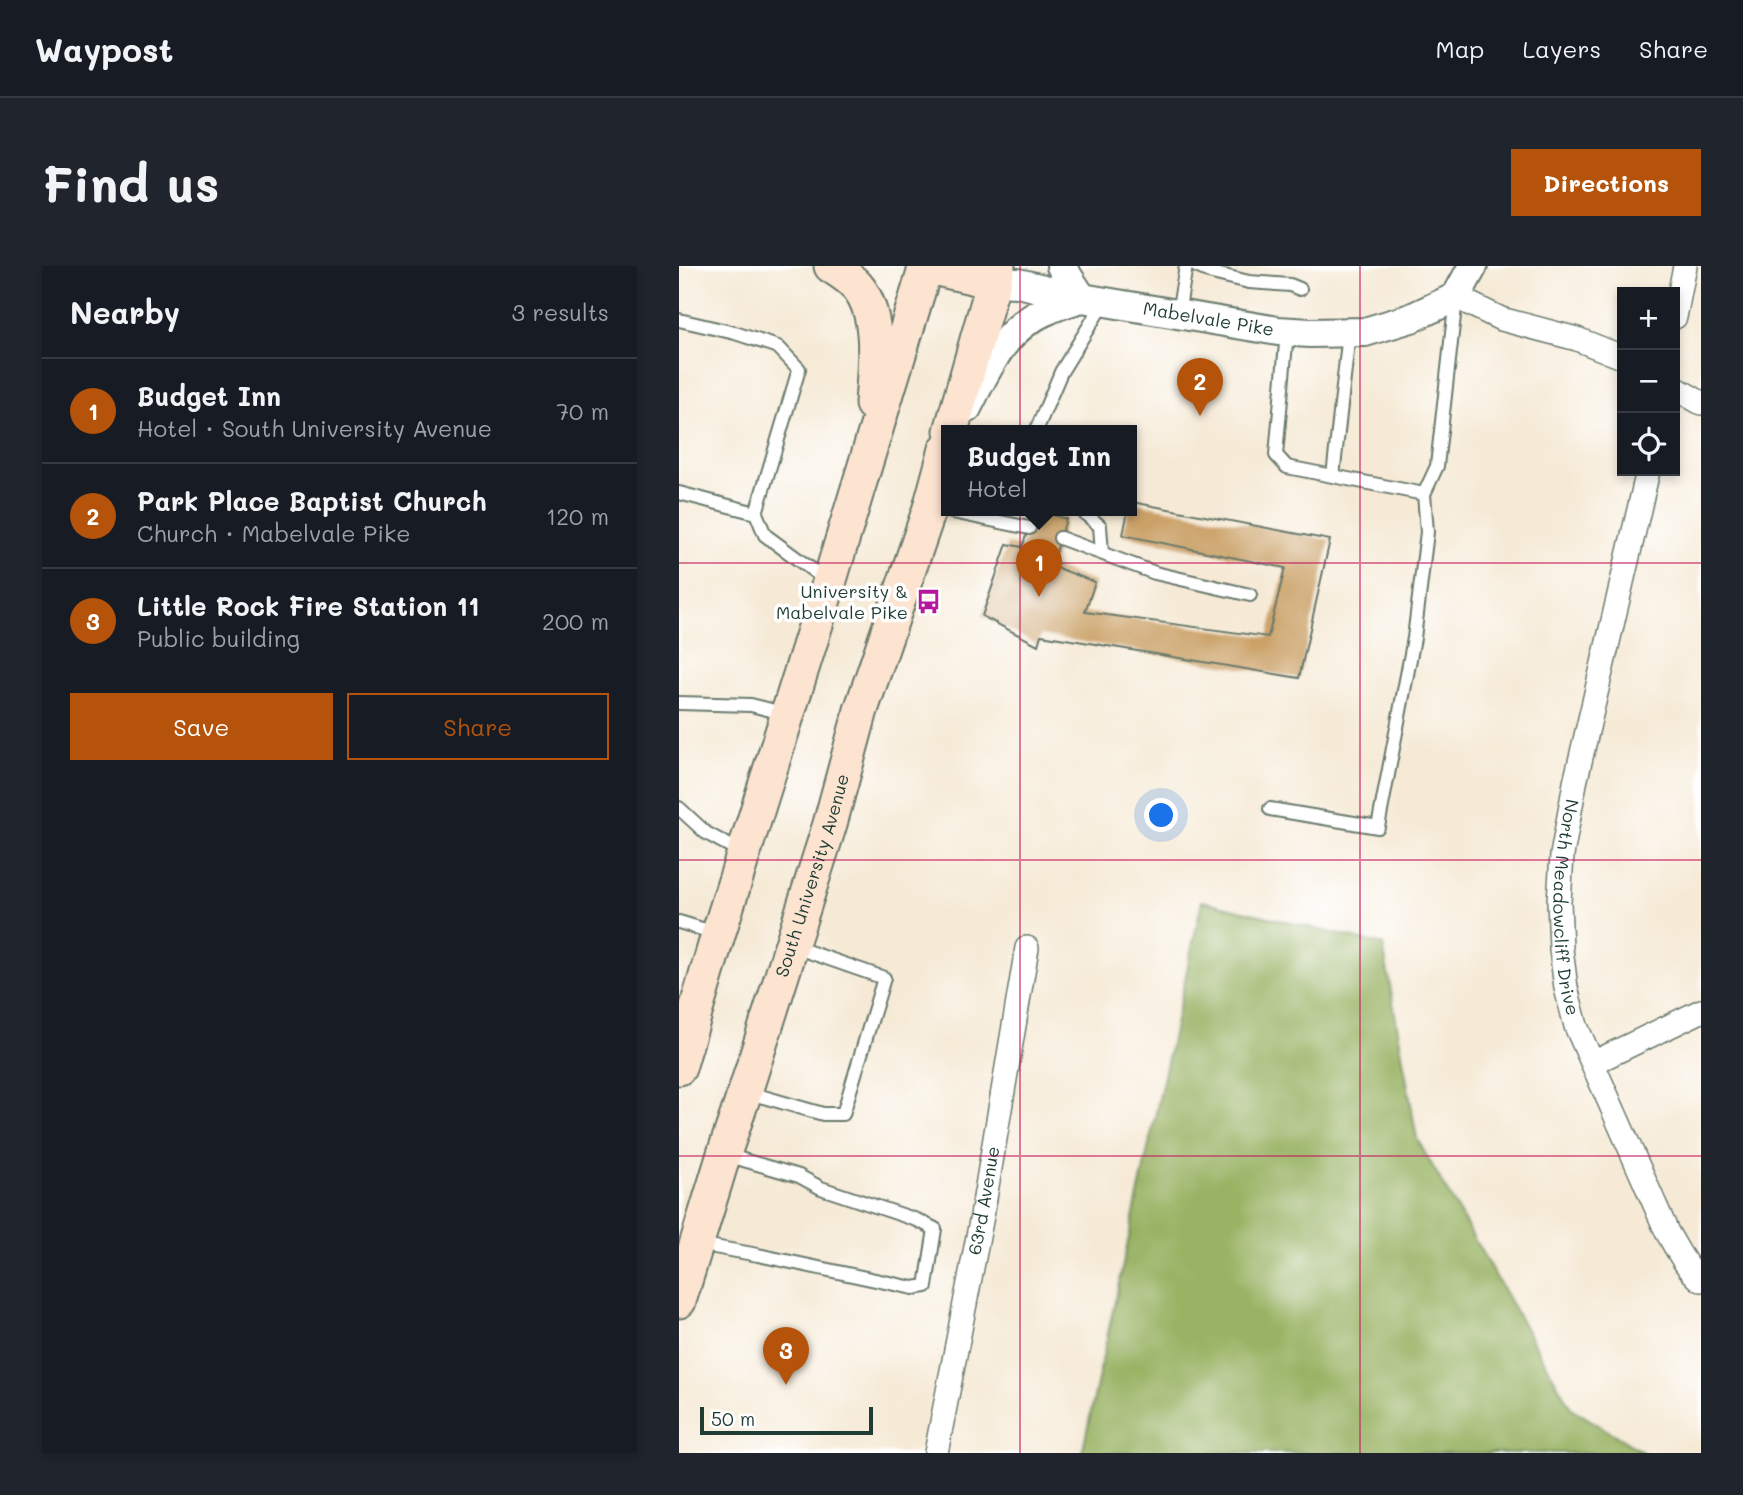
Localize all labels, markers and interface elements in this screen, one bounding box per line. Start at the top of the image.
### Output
text: Waypost [35,27,173,70]
text: Map [1436,33,1484,64]
text: Layers [1522,33,1601,64]
text: Share [1639,33,1708,64]
button: Directions [1511,149,1701,216]
text: Find us [42,151,220,214]
map controls [1617,287,1680,476]
button: + [1617,287,1680,350]
text: Nearby [70,292,180,332]
street label: Mabelvale Pike [1141,296,1276,341]
text: 3 results [512,297,609,327]
button: − [1617,350,1680,413]
pin: 2 [1177,358,1223,416]
text: Budget Inn [137,379,281,413]
text: 1 [88,396,98,426]
text: 70 m [556,396,609,426]
text: Hotel · South University Avenue [137,413,492,443]
button: locate [1617,413,1680,476]
popup [941,425,1137,516]
text: Budget Inn [967,439,1111,473]
text: Hotel [967,473,1027,503]
text: Park Place Baptist Church [137,484,487,518]
text: 2 [87,501,99,531]
text: 120 m [546,501,609,531]
text: Church · Mabelvale Pike [137,518,411,548]
pin: 1 [1016,539,1062,597]
place label: University & Mabelvale Pike [776,579,908,624]
bus stop icon: University & Mabelvale Pike [914,588,942,616]
text: Little Rock Fire Station 11 [137,589,480,623]
text: 3 [86,606,100,636]
text: 200 m [542,606,609,636]
text: Public building [137,623,300,653]
button: Save [70,693,333,760]
button: Share [347,693,609,760]
street label: South University Avenue [769,771,854,980]
street label: North Meadowcliff Drive [1548,797,1586,1018]
your location [1144,798,1178,832]
street label: 63rd Avenue [962,1144,1005,1257]
pin: 3 [763,1327,809,1385]
scale bar [700,1404,873,1436]
text: 50 m [711,1406,755,1431]

